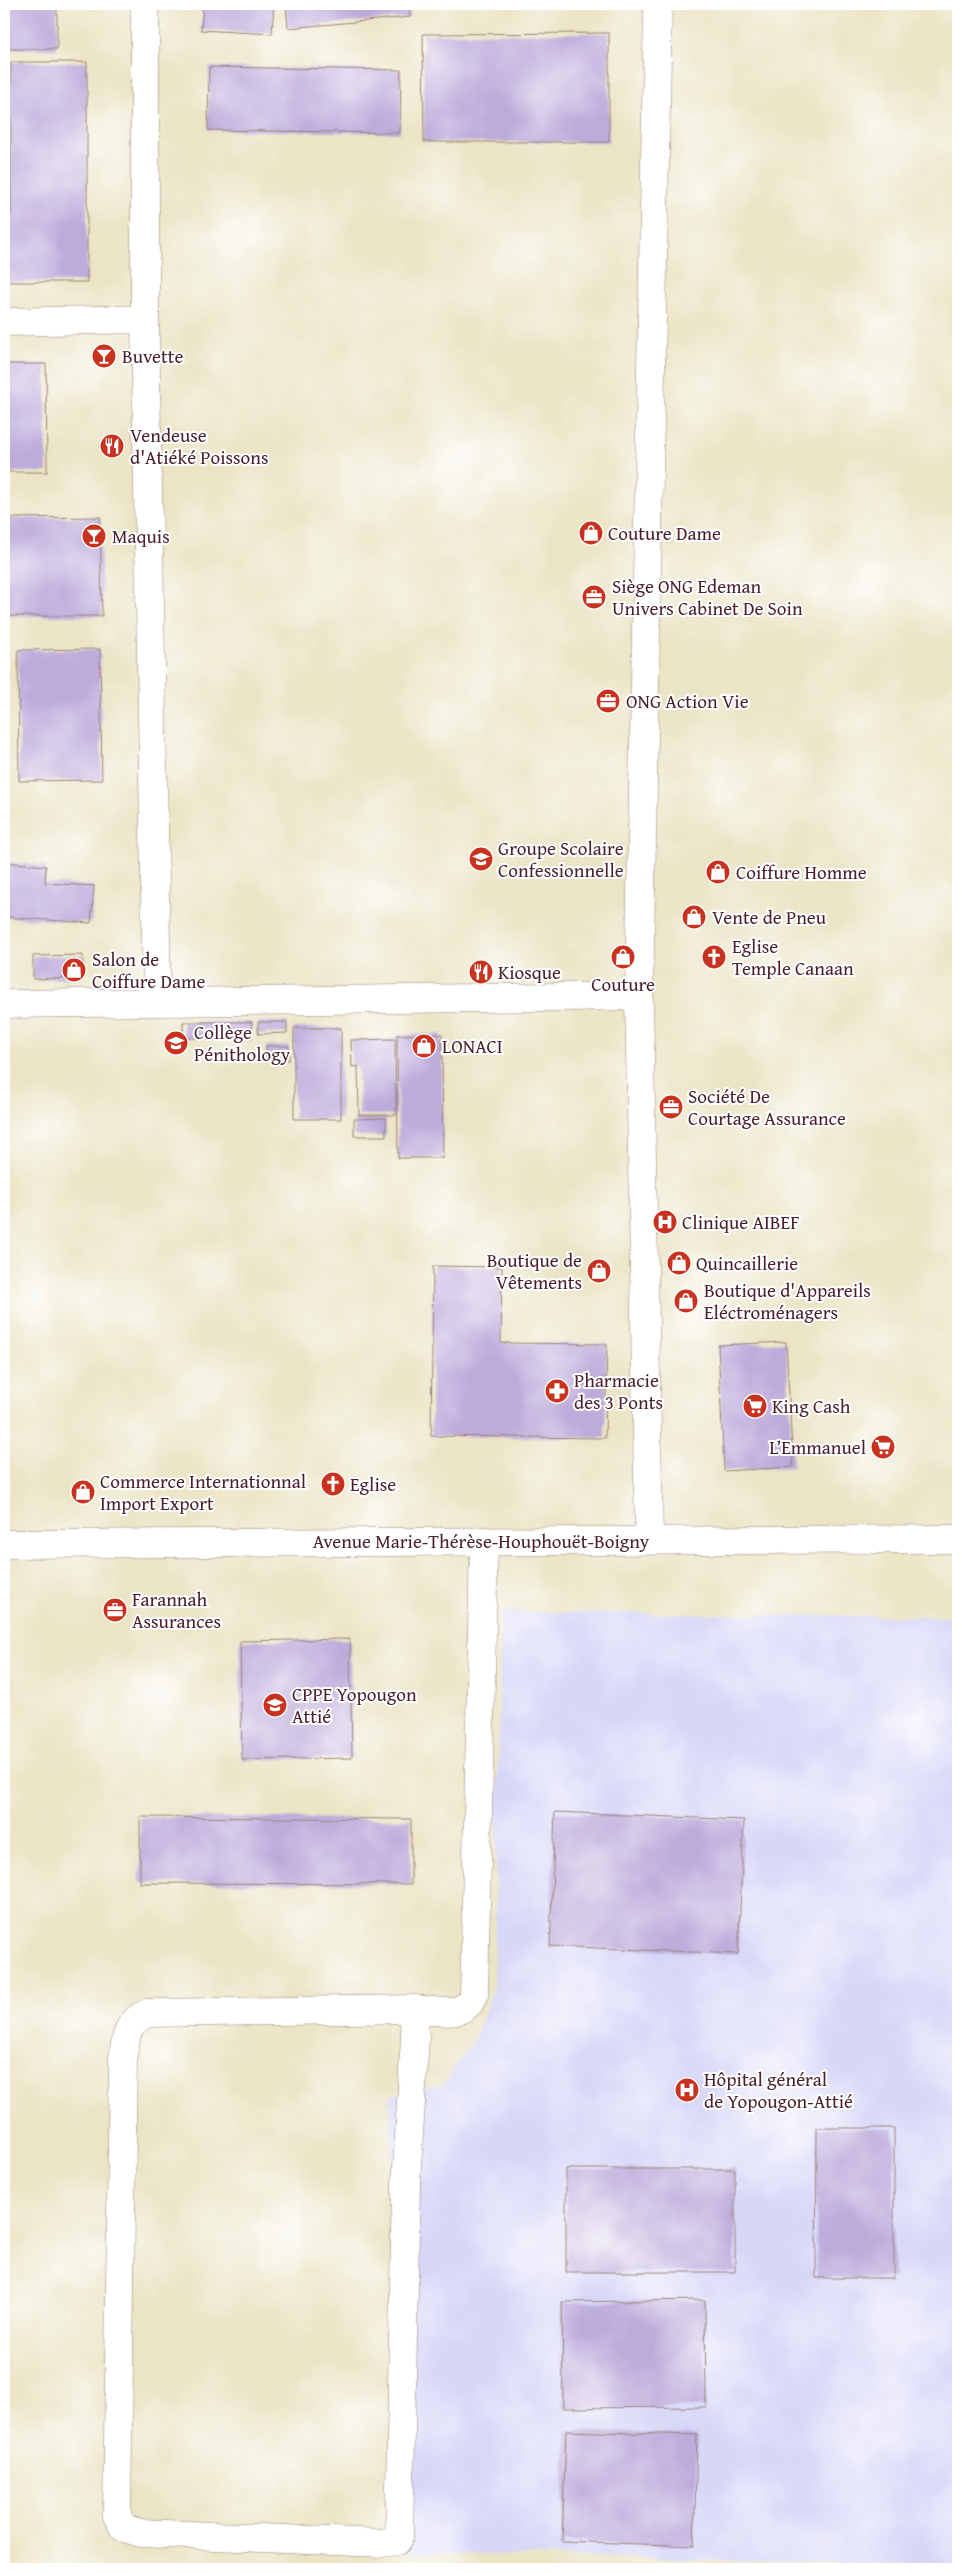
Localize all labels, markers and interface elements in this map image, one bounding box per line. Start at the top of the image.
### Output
place label: Buvette [122,342,183,370]
bar icon: Buvette [91,343,117,369]
place label: Vendeuse d'Atiéké Poissons [130,421,269,471]
restaurant icon: Vendeuse d'Atiéké Poissons [99,433,125,459]
place label: Couture Dame [608,519,721,547]
shop icon: Couture Dame [578,520,604,546]
place label: Maquis [112,522,170,550]
bar icon: Maquis [81,523,107,549]
place label: Siège ONG Edeman Univers Cabinet De Soin [612,572,803,622]
office icon: Siège ONG Edeman Univers Cabinet De Soin [581,584,607,610]
place label: ONG Action Vie [626,687,749,715]
office icon: ONG Action Vie [595,688,621,714]
place label: Groupe Scolaire Confessionnelle [498,834,624,884]
school or university icon: Groupe Scolaire Confessionnelle [468,846,494,872]
place label: Coiffure Homme [736,858,867,886]
shop icon: Coiffure Homme [705,859,731,885]
place label: Vente de Pneu [712,903,827,931]
shop icon: Vente de Pneu [681,904,707,930]
place label: Eglise Temple Canaan [732,932,854,982]
shop icon: Couture [610,944,636,970]
church icon: Eglise Temple Canaan [701,944,727,970]
place label: Salon de Coiffure Dame [92,945,206,995]
shop icon: Salon de Coiffure Dame [61,957,87,983]
place label: Kiosque [498,958,561,986]
restaurant icon: Kiosque [468,959,494,985]
place label: Couture [591,970,655,998]
place label: Collège Pénithology [194,1018,291,1068]
school or university icon: Collège Pénithology [163,1030,189,1056]
place label: LONACI [442,1032,503,1060]
shop icon: LONACI [411,1033,437,1059]
place label: Société De Courtage Assurance [688,1082,846,1132]
office icon: Société De Courtage Assurance [658,1094,684,1120]
place label: Clinique AIBEF [682,1208,799,1236]
hospital icon: Clinique AIBEF [652,1209,678,1235]
place label: Boutique de Vêtements [487,1246,582,1296]
place label: Quincaillerie [696,1249,798,1277]
shop icon: Quincaillerie [666,1250,692,1276]
shop icon: Boutique de Vêtements [586,1258,612,1284]
place label: Boutique d'Appareils Eléctroménagers [704,1276,871,1326]
shop icon: Boutique d'Appareils Eléctroménagers [673,1288,699,1314]
place label: Pharmacie des 3 Ponts [574,1366,663,1416]
pharmacy icon: Pharmacie des 3 Ponts [544,1378,570,1404]
place label: King Cash [772,1392,851,1420]
supermarket icon: King Cash [742,1393,768,1419]
place label: L’Emmanuel [769,1433,866,1461]
supermarket icon: L’Emmanuel [870,1434,896,1460]
place label: Commerce Internationnal Import Export [100,1467,306,1517]
place label: Eglise [350,1470,396,1498]
church icon: Eglise [320,1471,346,1497]
shop icon: Commerce Internationnal Import Export [70,1479,96,1505]
street label: Avenue Marie-Thérèse-Houphouët-Boigny [313,1527,650,1555]
place label: Farannah Assurances [132,1585,221,1635]
office icon: Farannah Assurances [102,1597,128,1623]
place label: CPPE Yopougon Attié [292,1680,417,1730]
school or university icon: CPPE Yopougon Attié [262,1692,288,1718]
place label: Hôpital général de Yopougon-Attié [704,2065,853,2115]
hospital icon: Hôpital général de Yopougon-Attié [674,2077,700,2103]

